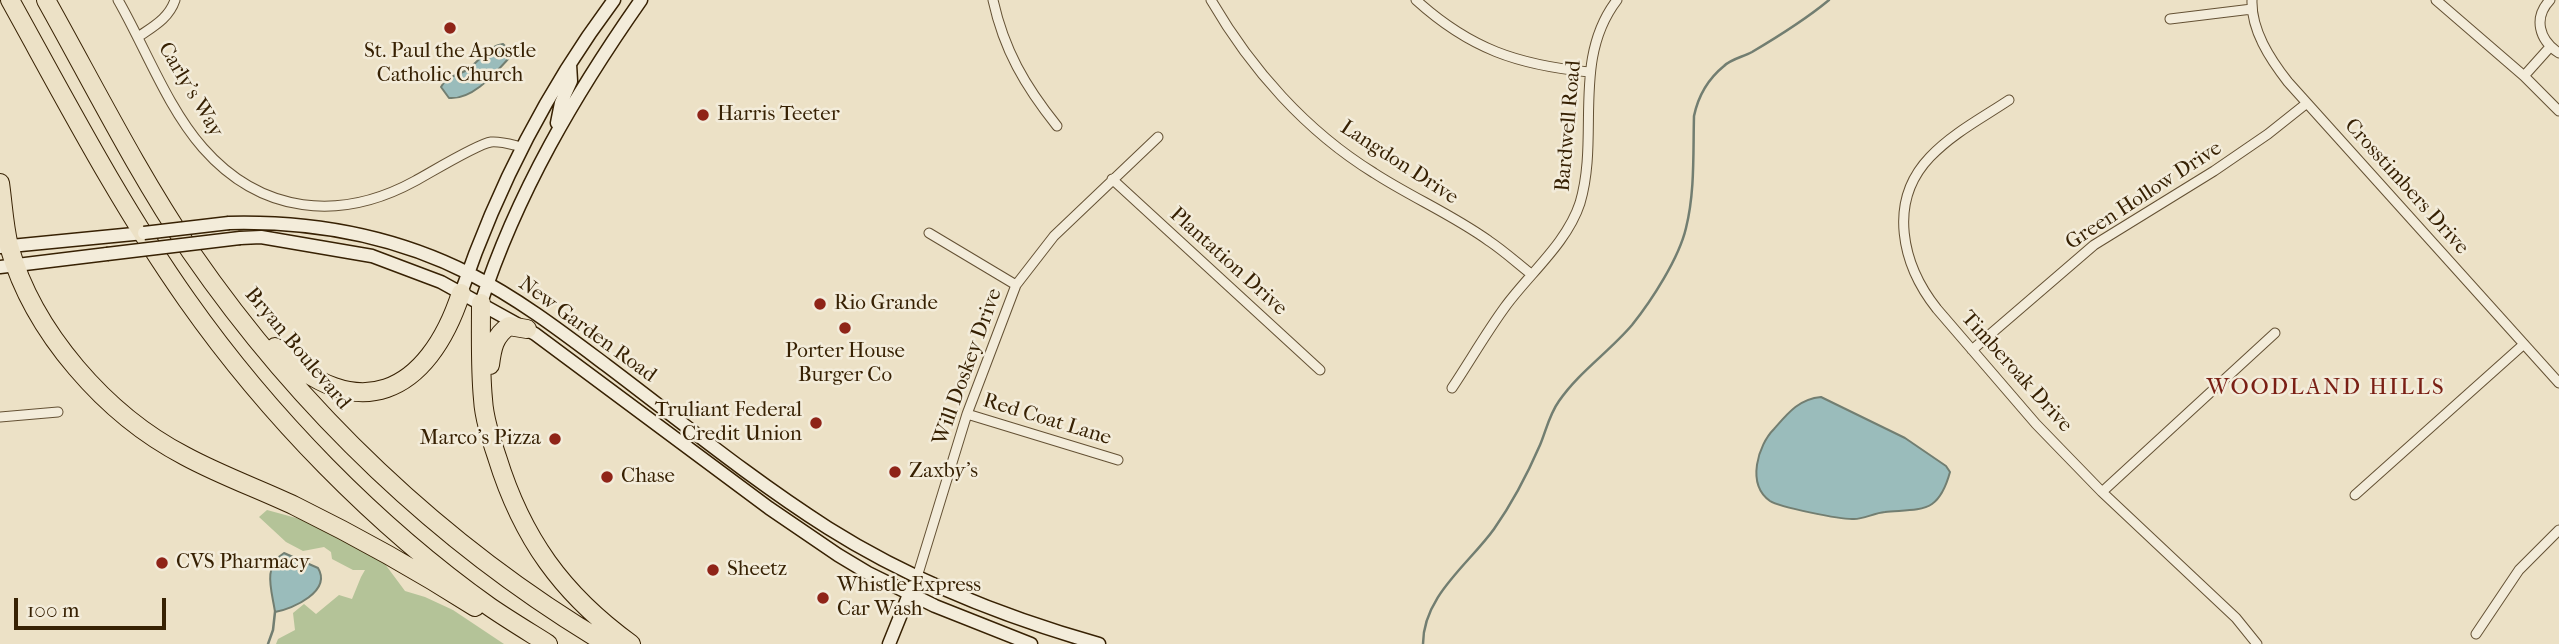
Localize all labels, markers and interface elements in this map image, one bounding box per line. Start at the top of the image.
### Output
marker: St. Paul the Apostle Catholic Church [442,20,458,36]
street label: Carly's Way [152,38,228,142]
place label: St. Paul the Apostle Catholic Church [364,39,536,89]
street label: Bardwell Road [1551,59,1587,193]
place label: Harris Teeter [717,102,840,128]
marker: Harris Teeter [695,107,711,123]
street label: Crosstimbers Drive [2338,114,2474,260]
street label: Langdon Drive [1335,115,1463,211]
street label: Green Hollow Drive [2061,136,2227,256]
street label: Plantation Drive [1164,203,1292,321]
street label: New Garden Road [513,271,661,389]
street label: Bryan Boulevard [239,283,355,415]
street label: Will Doskey Drive [928,285,1008,449]
place label: Rio Grande [834,291,938,317]
marker: Rio Grande [812,296,828,312]
street label: Timberoak Drive [1955,306,2077,438]
marker: Porter House Burger Co [837,320,853,336]
place label: Porter House Burger Co [785,339,905,389]
district label: WOODLAND HILLS [2208,374,2444,402]
street label: Red Coat Lane [980,389,1114,451]
place label: Truliant Federal Credit Union [655,398,802,448]
marker: Truliant Federal Credit Union [808,415,824,431]
place label: Marco's Pizza [420,426,541,452]
marker: Marco's Pizza [547,431,563,447]
place label: Zaxby's [909,459,978,485]
place label: Chase [621,464,675,490]
marker: Zaxby's [887,464,903,480]
marker: Chase [599,469,615,485]
place label: CVS Pharmacy [176,550,310,576]
marker: CVS Pharmacy [154,555,170,571]
place label: Sheetz [727,557,787,583]
marker: Sheetz [705,562,721,578]
place label: Whistle Express Car Wash [837,573,981,623]
scale bar [18,584,170,628]
marker: Whistle Express Car Wash [815,590,831,606]
text: 100 m [27,598,80,622]

